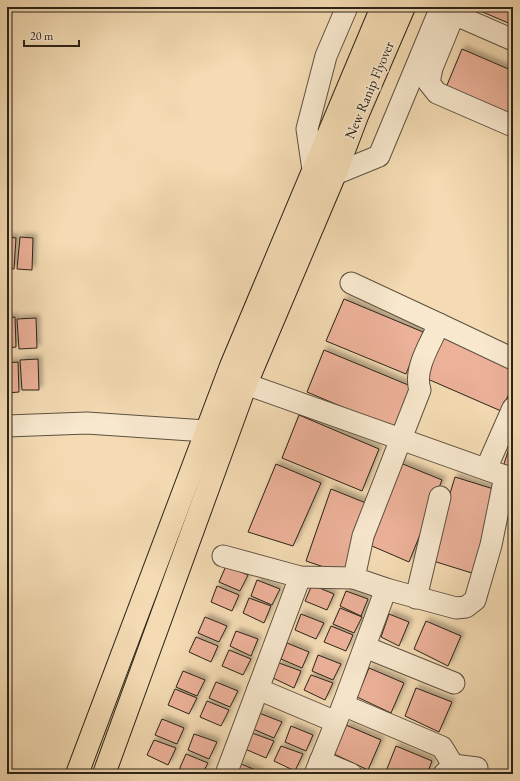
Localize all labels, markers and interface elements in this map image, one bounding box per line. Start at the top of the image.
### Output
scale bar [24,22,79,48]
text: 20 m [30,28,54,44]
street label: New Ranip Flyover [340,38,398,142]

